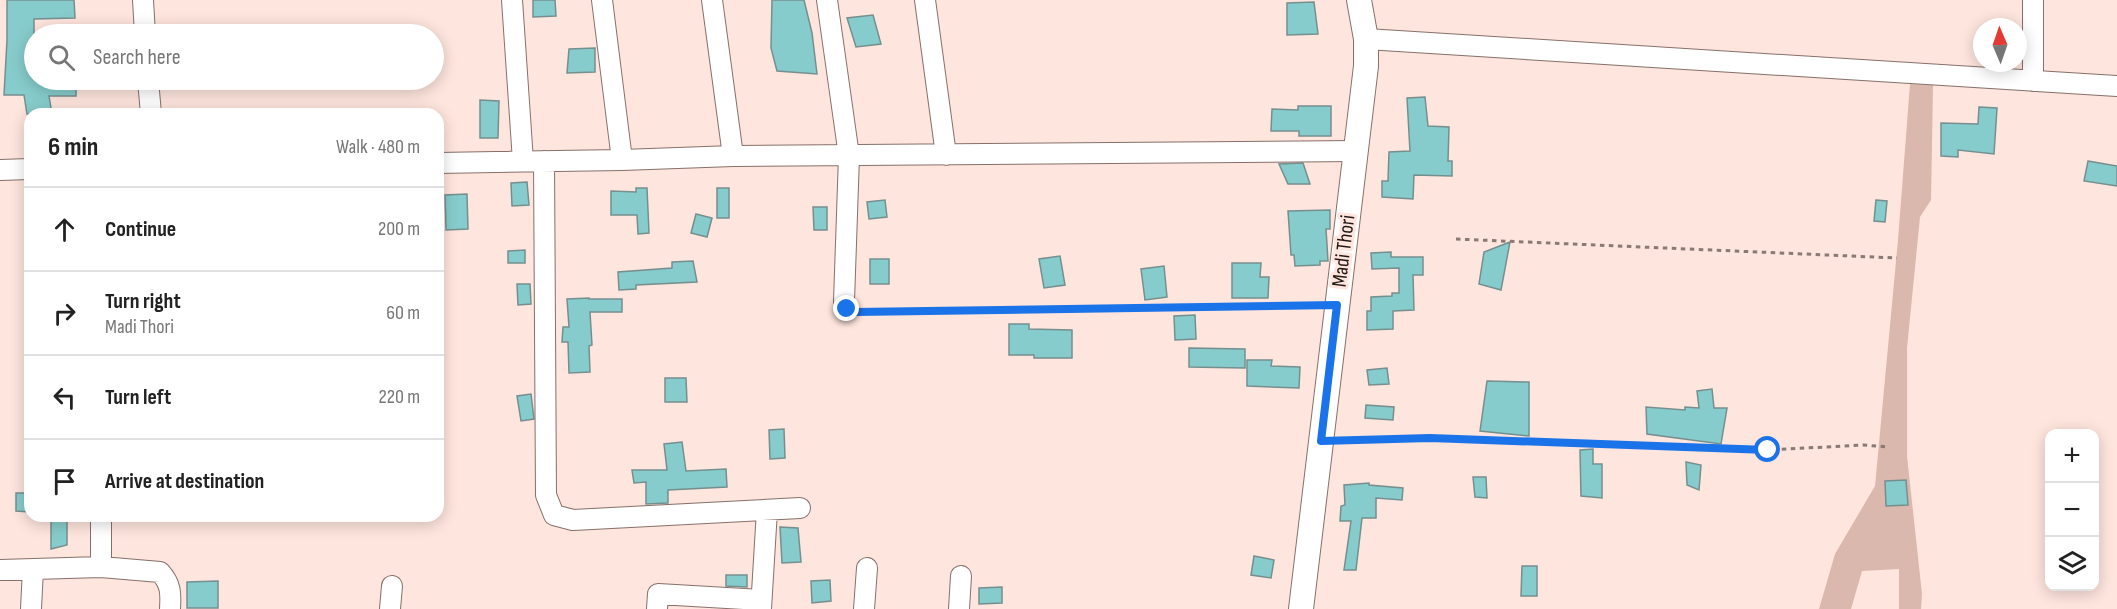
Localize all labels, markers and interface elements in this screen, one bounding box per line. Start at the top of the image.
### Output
north arrow [1973,18,2027,72]
search box [24,24,444,90]
icon: search [45,41,78,74]
text: Search here [93,44,180,71]
text: 6 min [48,132,98,163]
text: Walk · 480 m [336,135,420,159]
icon: ahead [48,213,81,246]
street label: Madi Thori [1327,214,1360,289]
text: Continue [105,216,176,243]
text: 200 m [378,217,420,241]
text: Turn right [105,288,181,315]
route end [833,295,859,321]
icon: right [48,297,81,330]
text: 60 m [386,301,420,325]
text: Madi Thori [105,315,174,339]
icon: left [48,381,81,414]
text: Turn left [105,384,171,411]
text: 220 m [379,385,420,409]
map controls [2045,429,2099,591]
button: + [2045,429,2099,483]
route start [1754,436,1780,462]
icon: arrive [48,465,81,498]
text: Arrive at destination [105,468,264,495]
button: − [2045,483,2099,537]
button: layers [2045,537,2099,591]

